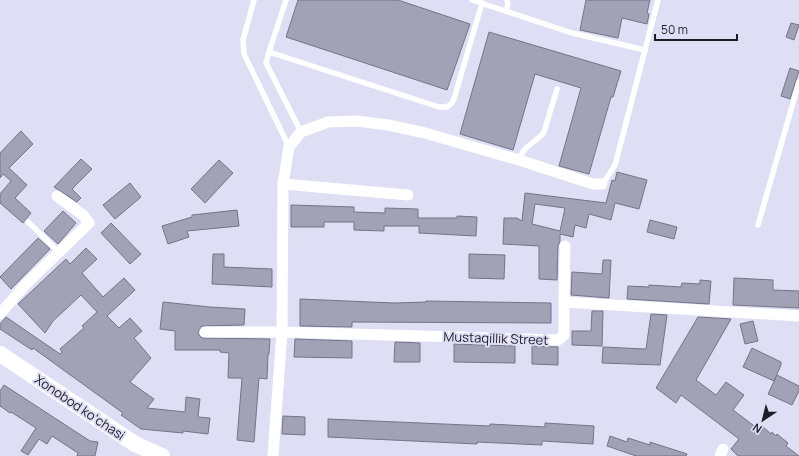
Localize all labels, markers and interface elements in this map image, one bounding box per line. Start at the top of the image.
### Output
scale bar [655,16,737,42]
text: 50 m [661,21,688,38]
street label: Mustaqillik Street [443,327,549,349]
street label: Xonobod koʻchasi [31,370,129,444]
north arrow [743,400,783,440]
text: N [749,420,765,437]

